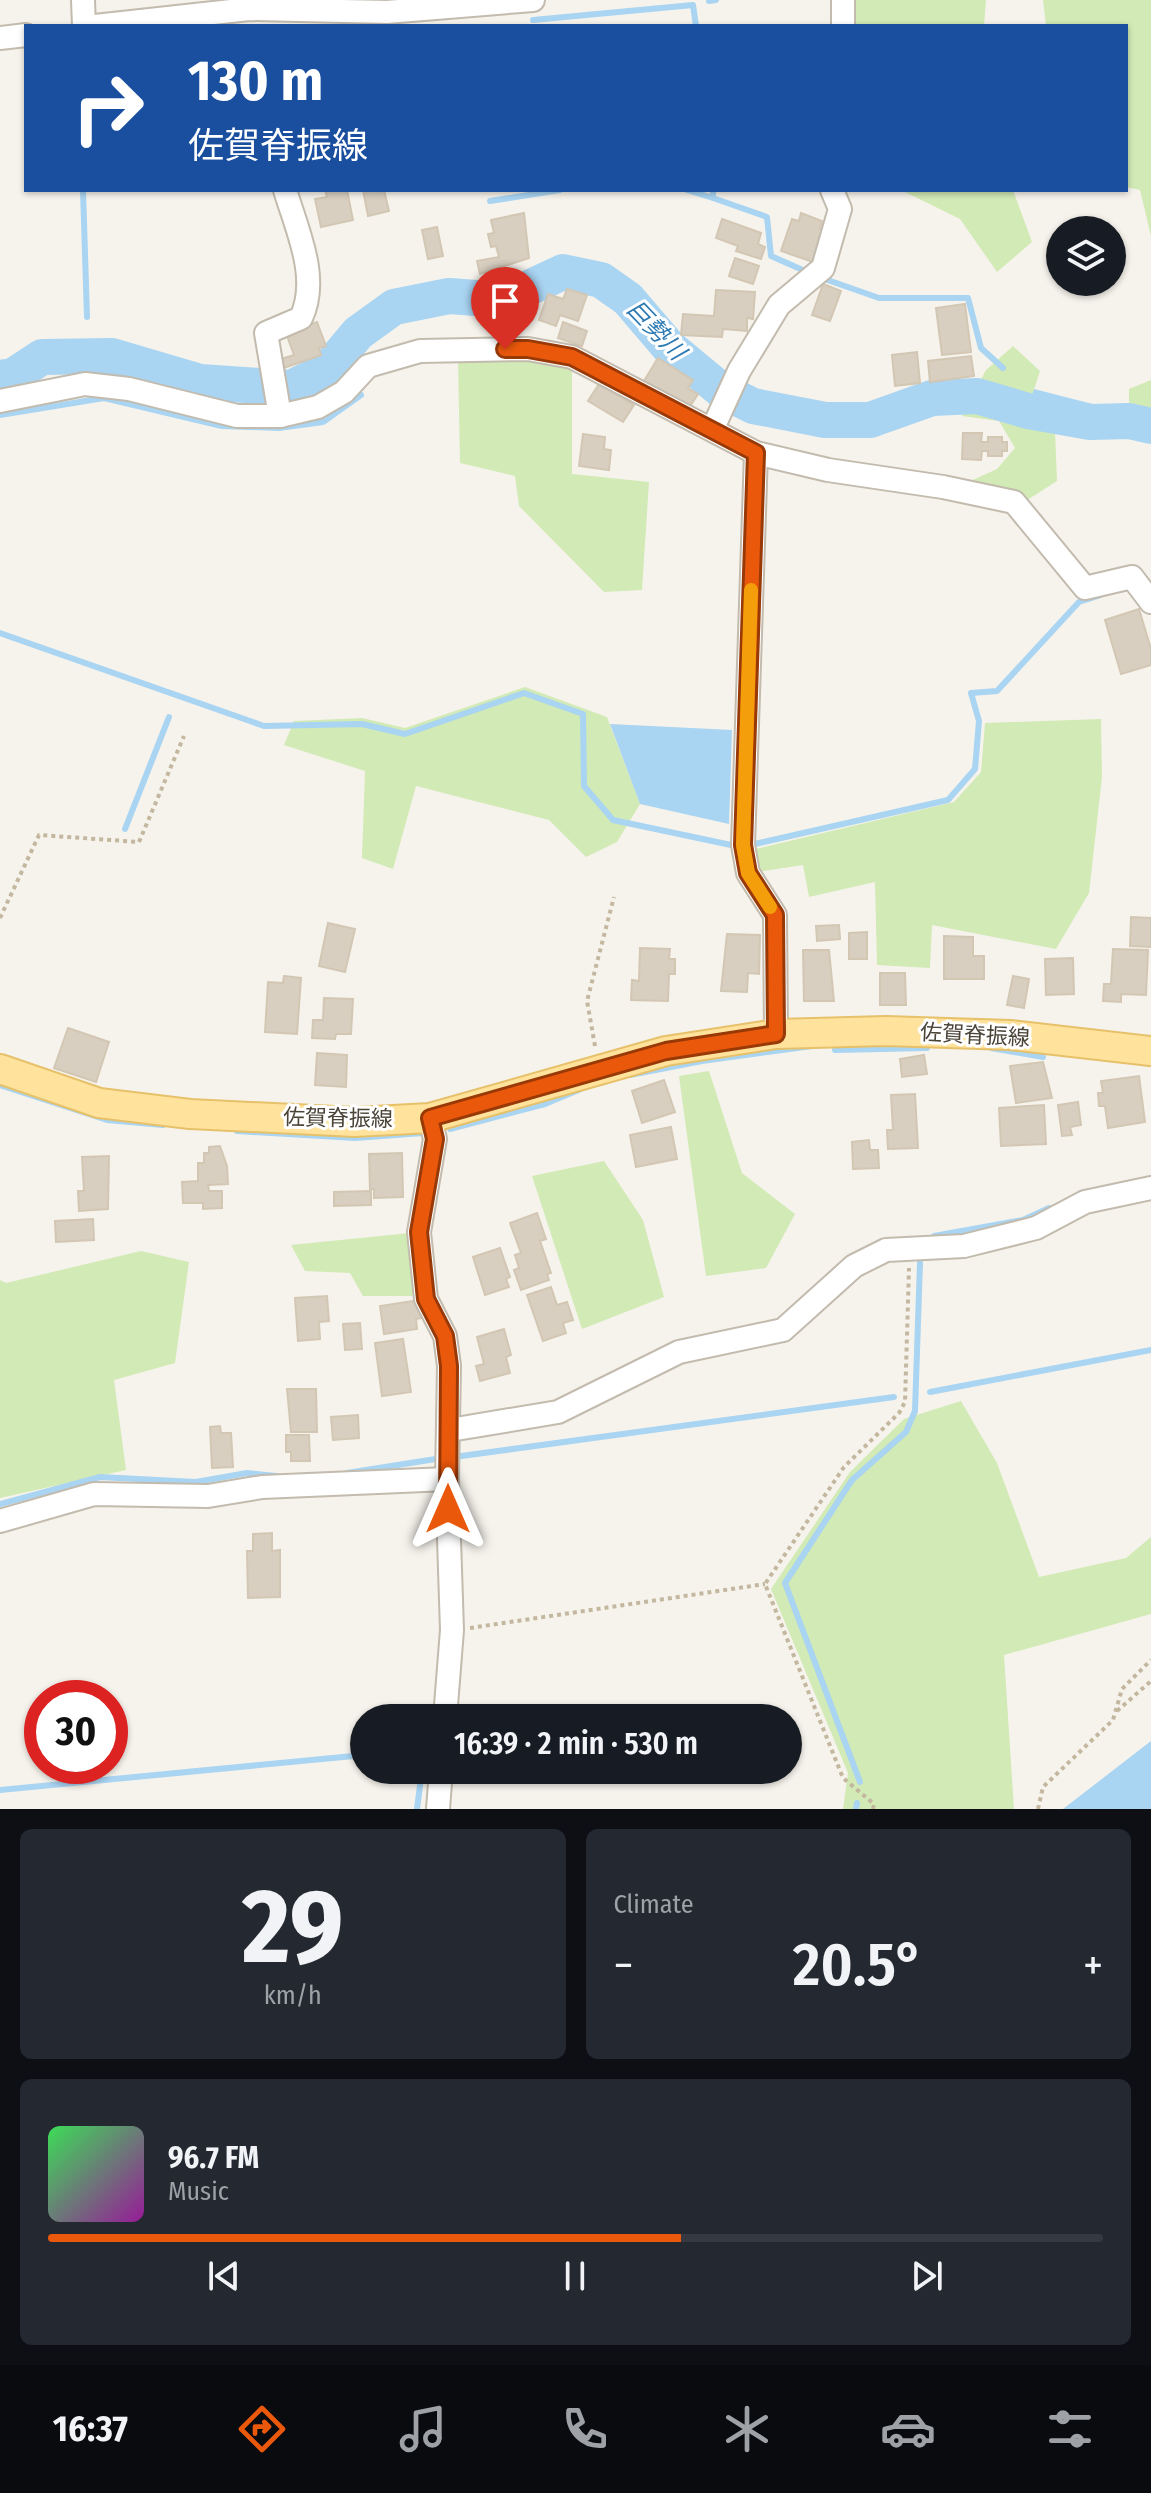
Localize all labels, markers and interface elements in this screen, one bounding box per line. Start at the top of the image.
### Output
text: 130 m [188,48,323,115]
icon: right [56,56,160,160]
text: 佐賀脊振線 [188,124,368,168]
map controls [1046,216,1126,296]
button: layers [1046,216,1126,296]
pin [471,267,539,349]
icon: arrive [483,279,527,323]
water label: 巨勢川 [621,294,693,368]
street label: 佐賀脊振線 [919,1019,1031,1051]
street label: 佐賀脊振線 [283,1104,393,1132]
position arrow [406,1467,490,1551]
speed limit sign: 30 [24,1680,128,1784]
text: 16:39 · 2 min · 530 m [454,1726,698,1762]
text: 29 [242,1865,343,1990]
text: Climate [614,1889,694,1920]
text: 20.5° [793,1929,923,2001]
text: − [614,1939,633,1992]
text: + [1083,1939,1103,1992]
text: km/h [264,1980,322,2011]
text: 96.7 FM [168,2140,259,2176]
text: Music [168,2176,229,2207]
icon: previous [202,2254,246,2298]
icon: pause [553,2254,597,2298]
icon: next [905,2254,949,2298]
icon: directions [234,2401,290,2457]
icon: music [395,2401,451,2457]
icon: phone [557,2401,613,2457]
icon: climate [719,2401,775,2457]
icon: car [880,2401,936,2457]
icon: filters [1042,2401,1098,2457]
text: 16:37 [53,2407,128,2451]

